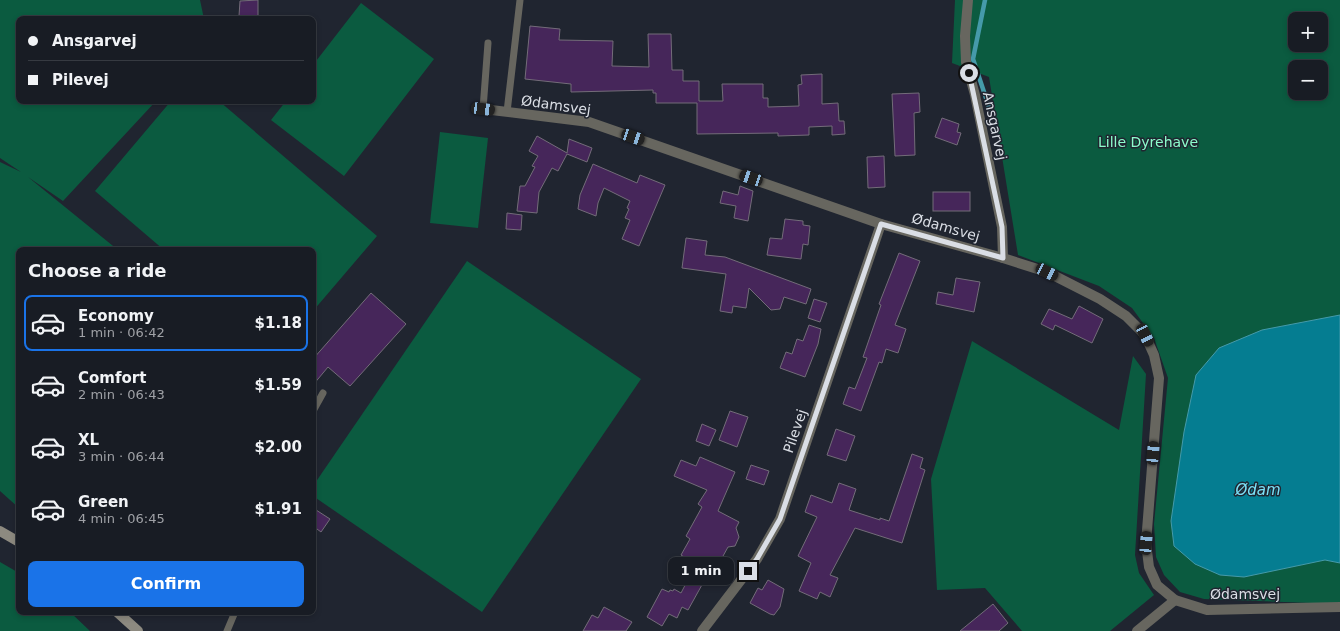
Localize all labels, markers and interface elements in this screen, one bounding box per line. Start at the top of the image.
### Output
map controls [1288,12,1328,100]
button: + [1288,12,1328,52]
text: Ansgarvej [52,32,137,50]
button: − [1288,60,1328,100]
route start [960,64,978,82]
text: Pilevej [52,71,109,89]
street label: Ansgarvej [980,90,1010,162]
street label: Ødamsvej [520,92,592,118]
car [470,102,496,116]
car [620,127,646,147]
park label: Lille Dyrehave [1098,134,1198,150]
car [738,168,764,188]
street label: Ødamsvej [910,210,982,244]
text: Choose a ride [28,260,167,281]
car [1034,261,1060,283]
icon: car [30,305,66,341]
text: Economy [78,307,154,325]
text: $1.18 [255,314,302,332]
car [1134,322,1156,348]
text: 1 min · 06:42 [78,325,165,340]
icon: car [30,367,66,403]
text: Comfort [78,369,146,387]
text: $1.59 [255,376,302,394]
text: 2 min · 06:43 [78,387,165,402]
street label: Pilevej [780,407,810,455]
icon: car [30,429,66,465]
text: XL [78,431,99,449]
text: $2.00 [255,438,302,456]
car [1146,441,1160,465]
text: 3 min · 06:44 [78,449,165,464]
water label: Ødam [1234,481,1281,499]
icon: car [30,491,66,527]
text: Green [78,493,129,511]
text: $1.91 [255,500,302,518]
text: 4 min · 06:45 [78,511,165,526]
car [1139,531,1153,555]
callout: 1 min [668,557,734,585]
button: Confirm [28,561,304,607]
route end [739,562,757,580]
text: 1 min [681,563,721,578]
street label: Ødamsvej [1210,586,1280,602]

